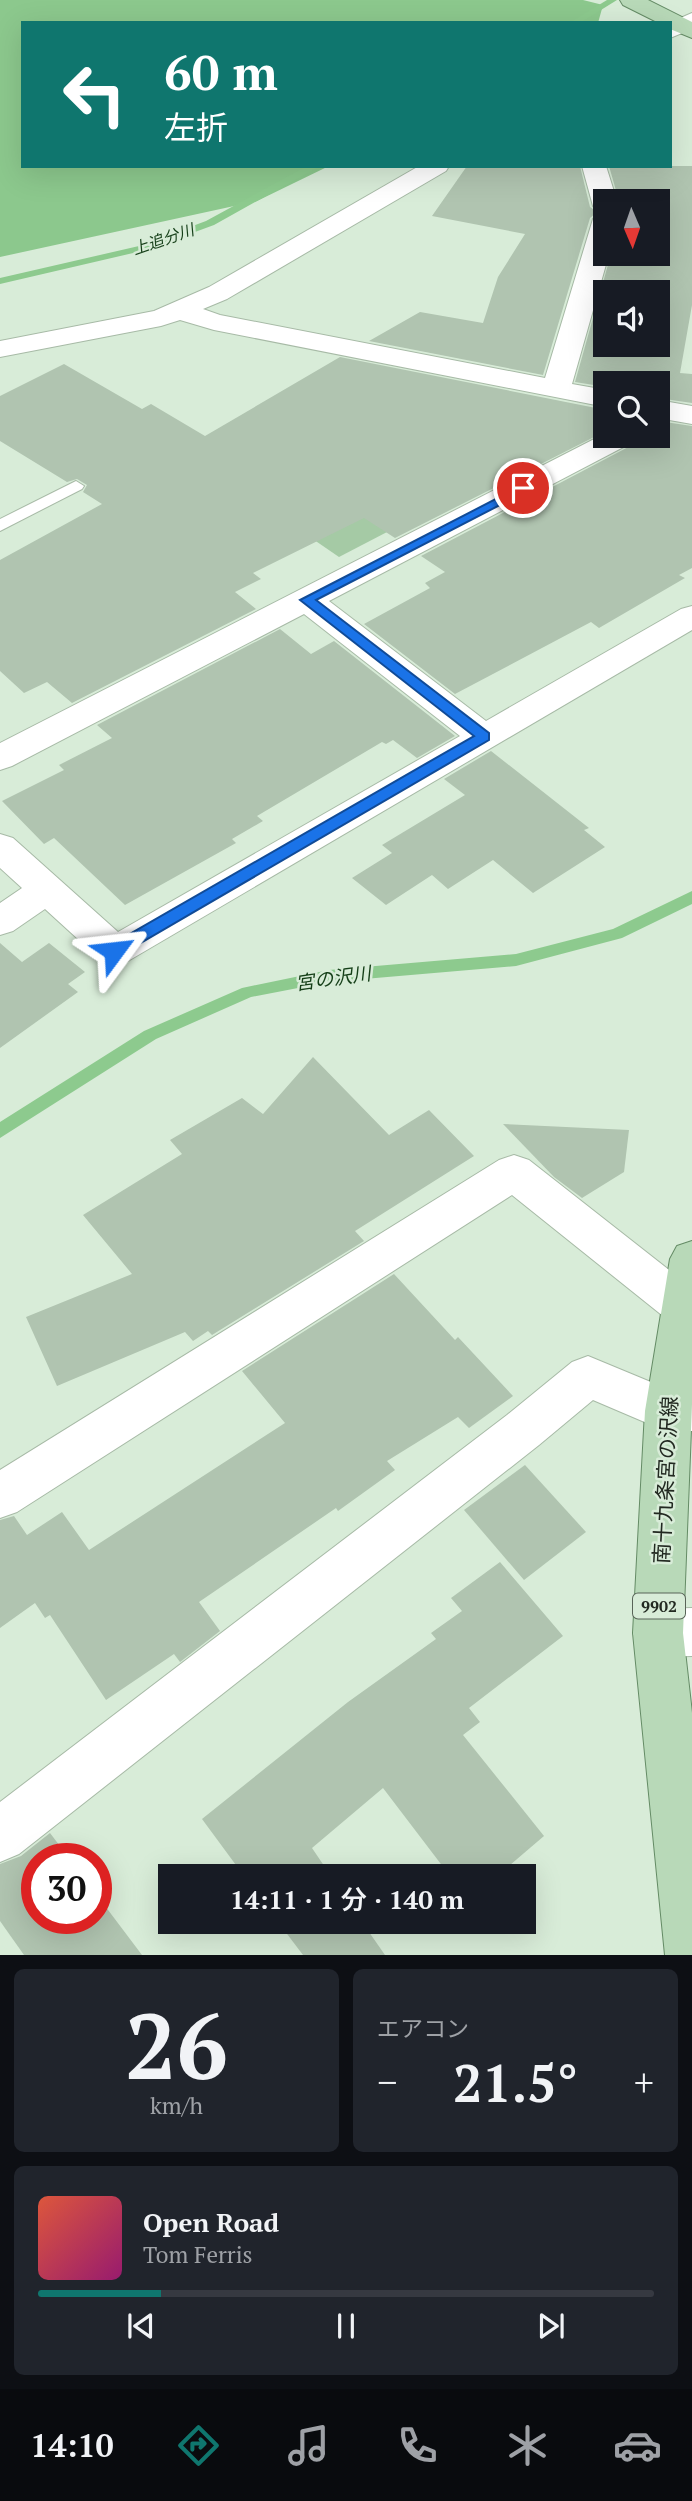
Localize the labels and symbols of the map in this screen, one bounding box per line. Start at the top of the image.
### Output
north arrow [593,189,670,266]
water label: 上追分川 [129,218,199,260]
pin [493,458,553,518]
position arrow [77,914,151,988]
water label: 宮の沢川 [294,960,374,995]
street label: 南十九条宮の沢線 [647,1395,683,1565]
road number: 9902 [633,1594,685,1618]
speed limit sign: 30 [21,1843,112,1934]

